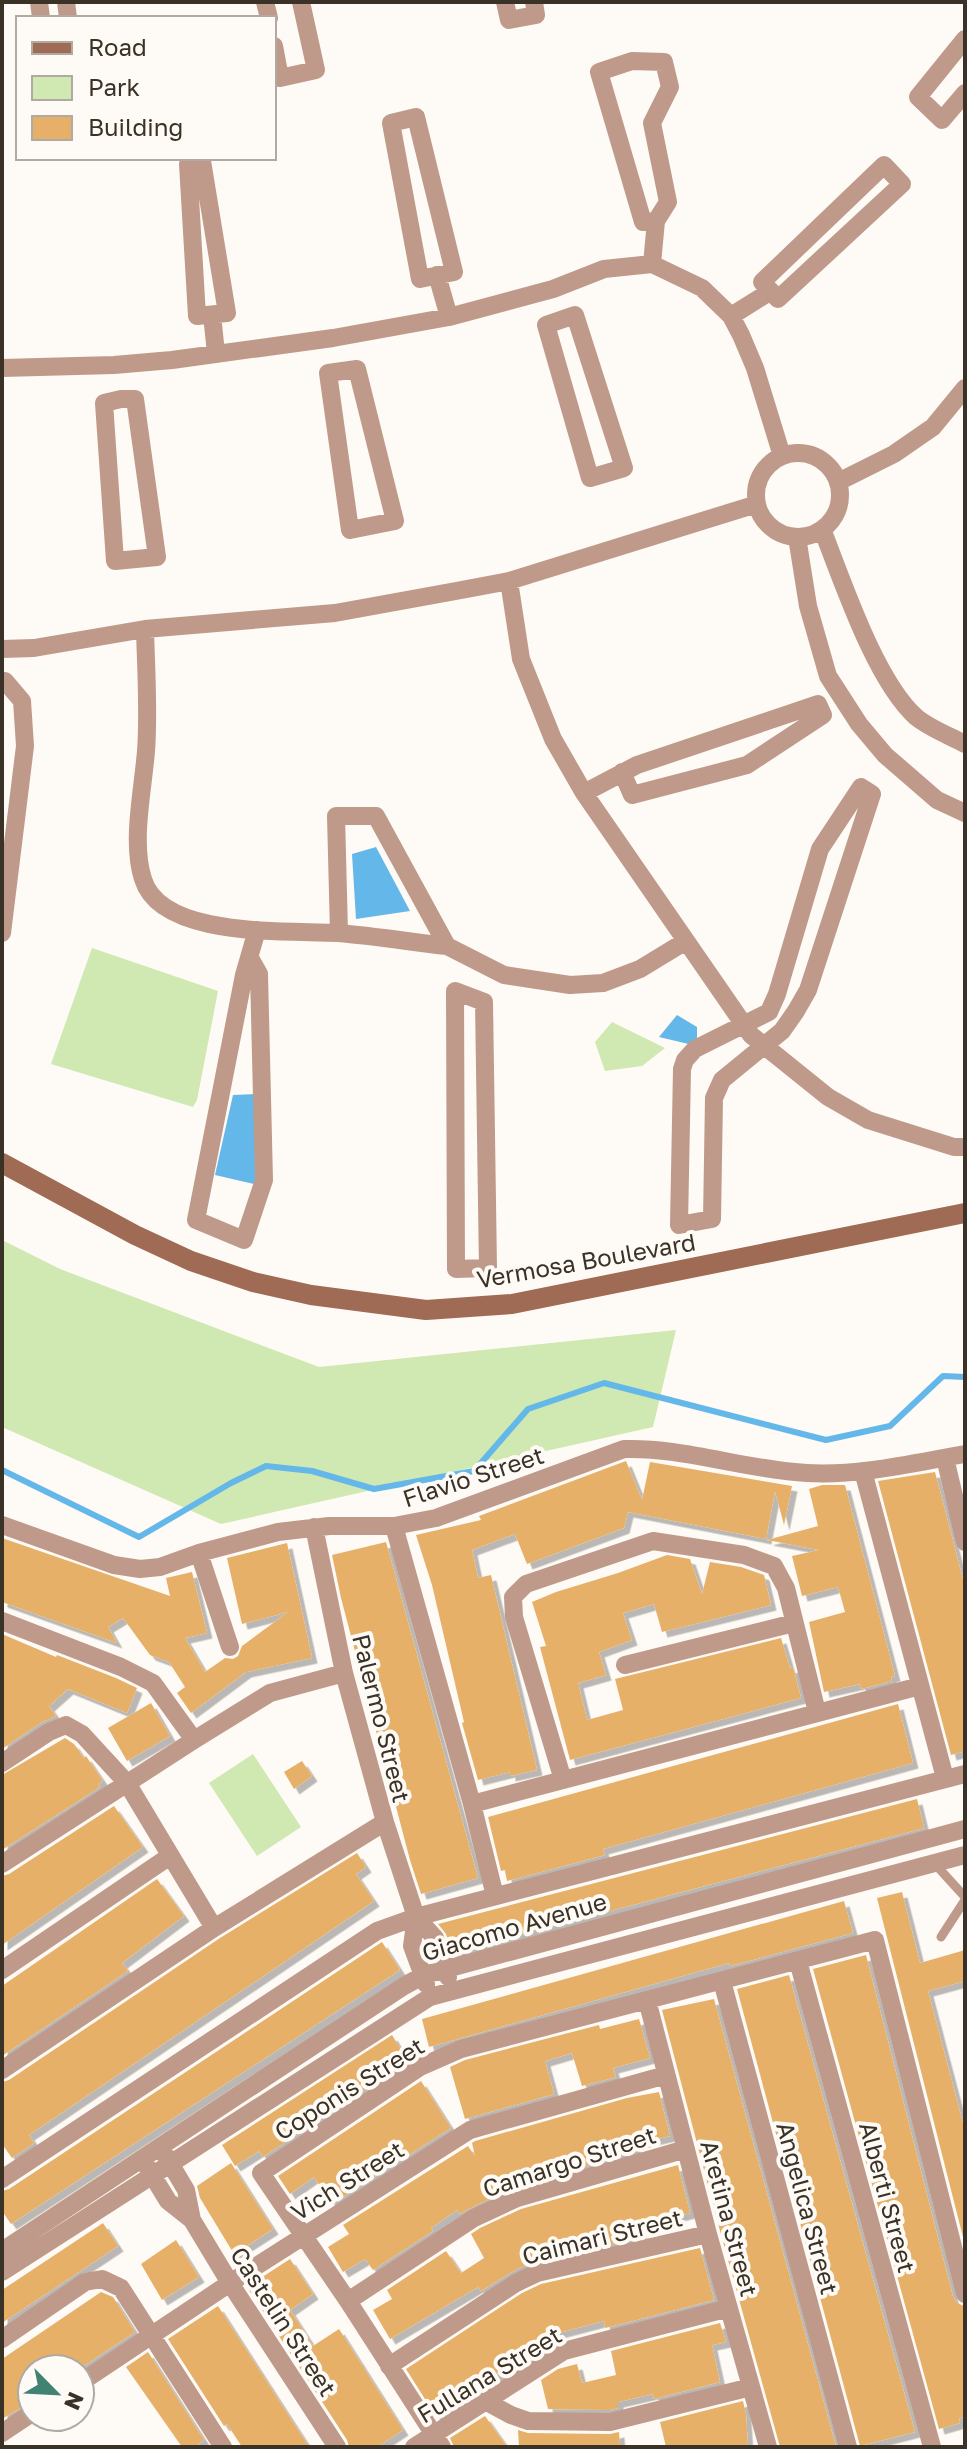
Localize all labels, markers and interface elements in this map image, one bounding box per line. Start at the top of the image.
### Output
legend [16,16,276,160]
text: Road [88,32,147,61]
text: Park [88,72,140,101]
text: Building [88,112,183,141]
street label: Vermosa Boulevard [474,1226,698,1294]
street label: Flavio Street [399,1440,547,1512]
street label: Palermo Street [347,1631,417,1805]
street label: Giacomo Avenue [418,1886,610,1966]
street label: Coponis Street [269,2030,429,2146]
street label: Alberti Street [854,2118,922,2276]
street label: Camargo Street [479,2119,659,2203]
street label: Angelica Street [771,2119,845,2297]
street label: Vich Street [285,2134,409,2226]
street label: Aretina Street [695,2137,765,2299]
street label: Caimari Street [519,2202,685,2270]
street label: Castelin Street [225,2241,343,2401]
street label: Fullana Street [412,2320,566,2428]
north arrow [16,2353,96,2433]
text: N [59,2388,90,2414]

